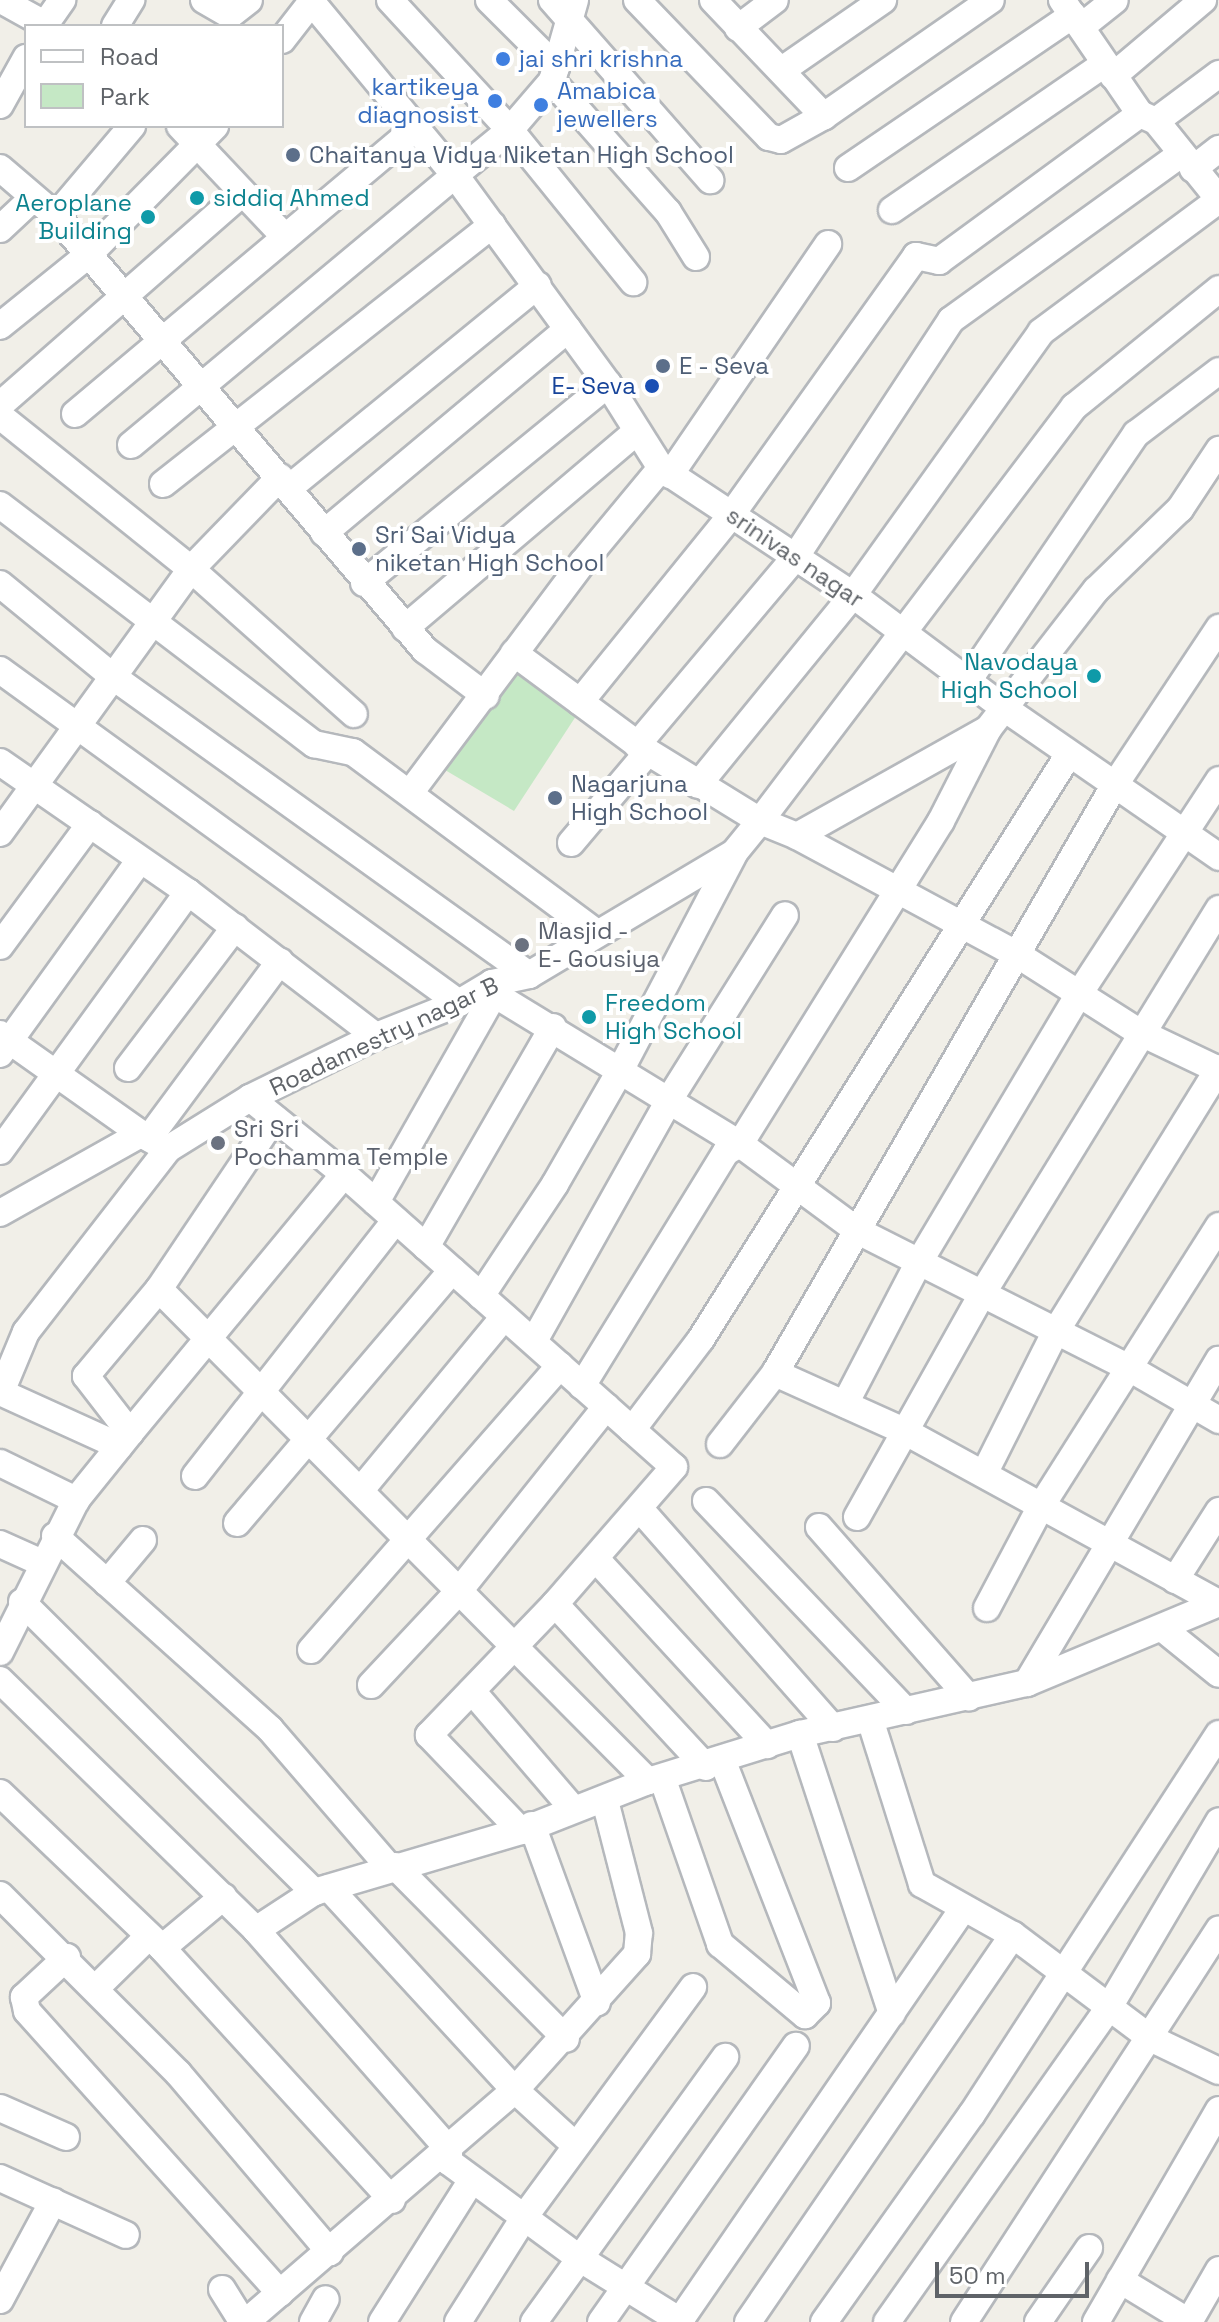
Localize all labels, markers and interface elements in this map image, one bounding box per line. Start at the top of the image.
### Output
legend [24,24,284,128]
text: Road [100,41,159,72]
place label: jai shri krishna [519,45,683,73]
marker: jai shri krishna [494,50,512,68]
place label: kartikeya diagnosist [357,73,479,129]
place label: Amabica jewellers [557,77,658,133]
text: Park [100,81,150,112]
marker: kartikeya diagnosist [486,92,504,110]
marker: Amabica jewellers [532,96,550,114]
place label: Chaitanya Vidya Niketan High School [309,141,734,169]
marker: Chaitanya Vidya Niketan High School [284,146,302,164]
place label: siddiq Ahmed [213,184,370,212]
place label: Aeroplane Building [15,189,132,245]
marker: siddiq Ahmed [188,189,206,207]
marker: Aeroplane Building [139,208,157,226]
place label: E - Seva [679,352,771,380]
marker: E - Seva [654,357,672,375]
place label: E- Seva [551,372,636,400]
marker: E- Seva [643,377,661,395]
street label: srinivas nagar [721,500,869,614]
place label: Sri Sai Vidya niketan High School [375,521,604,577]
marker: Sri Sai Vidya niketan High School [350,540,368,558]
place label: Navodaya High School [941,648,1078,704]
marker: Navodaya High School [1085,667,1103,685]
place label: Nagarjuna High School [571,770,708,826]
marker: Nagarjuna High School [546,789,564,807]
place label: Masjid - E- Gousiya [538,917,661,973]
marker: Masjid - E- Gousiya [513,936,531,954]
street label: Roadamestry nagar B [265,970,503,1102]
place label: Freedom High School [605,989,742,1045]
marker: Freedom High School [580,1008,598,1026]
place label: Sri Sri Pochamma Temple [234,1115,449,1171]
marker: Sri Sri Pochamma Temple [209,1134,227,1152]
scale bar [939,2246,1093,2296]
text: 50 m [949,2260,1006,2291]

